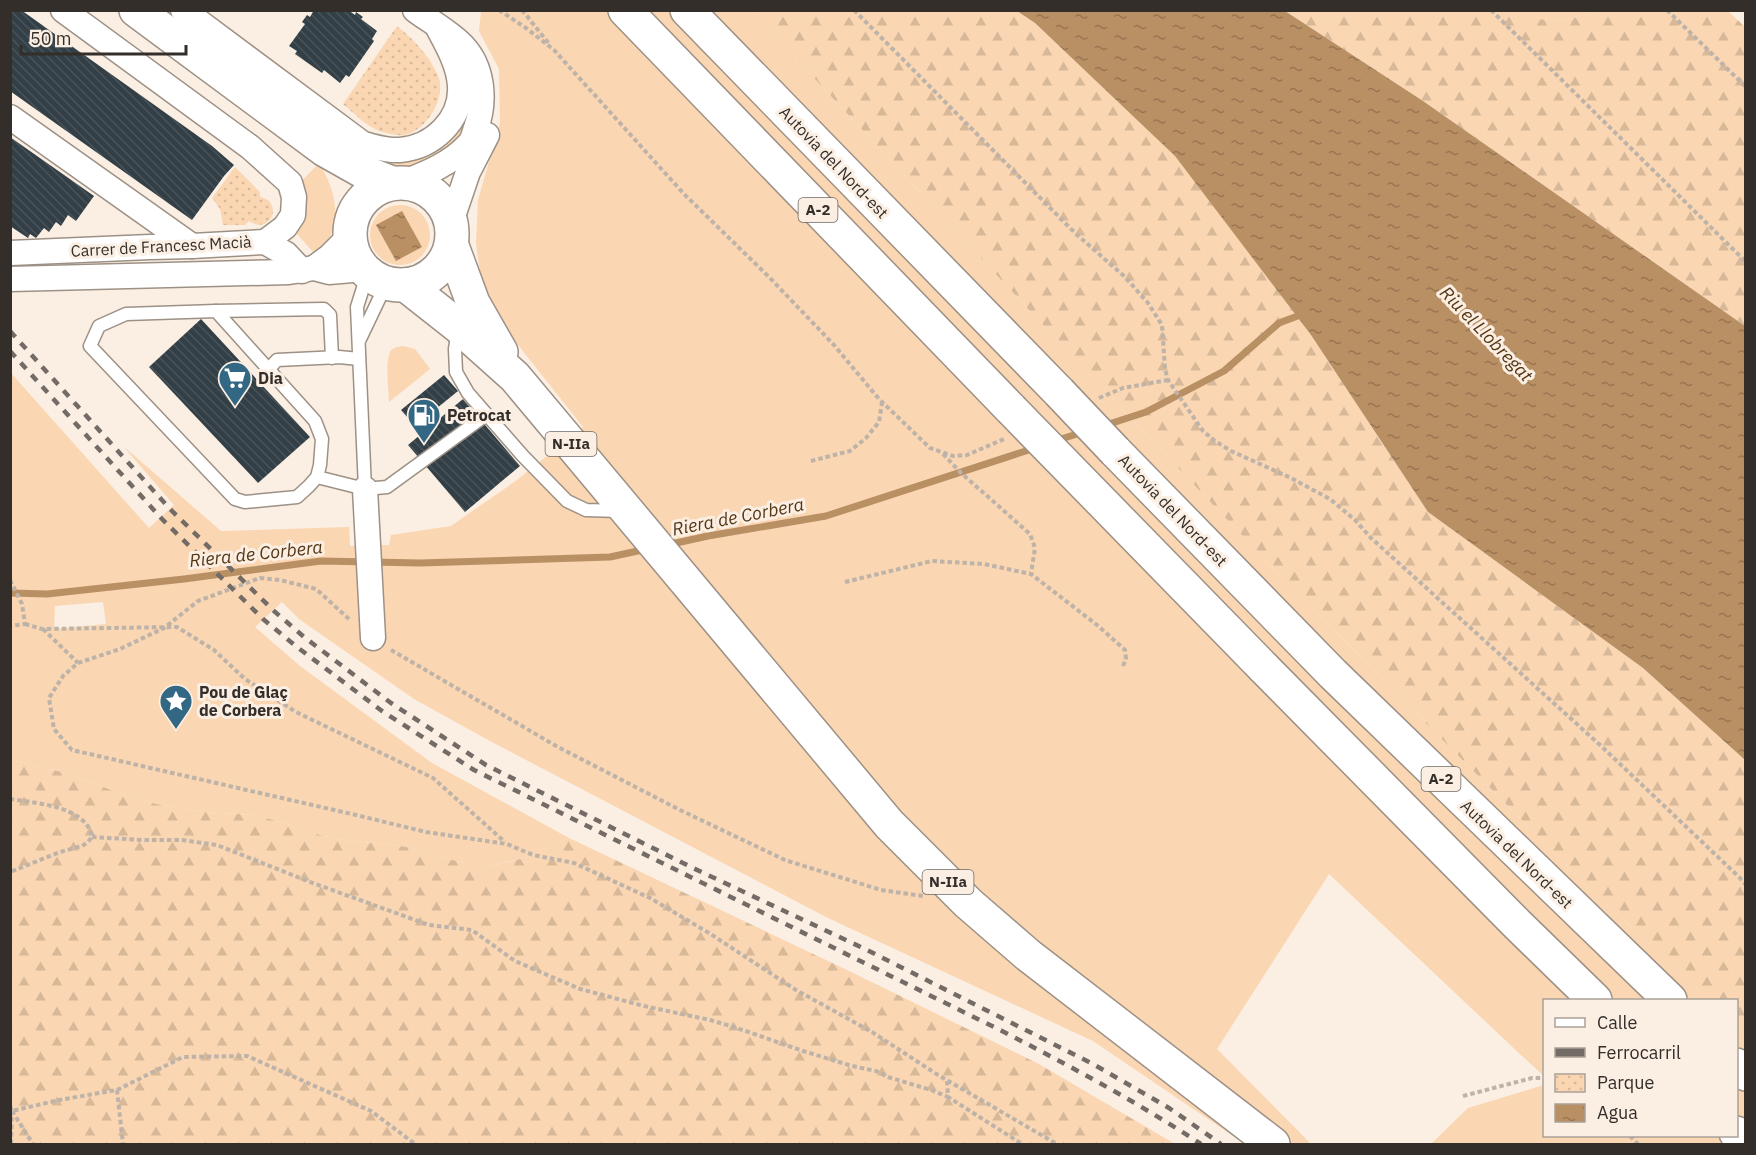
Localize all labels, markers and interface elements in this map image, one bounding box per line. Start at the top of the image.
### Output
scale bar [21,18,186,56]
text: 50 m [30,27,72,50]
street label: Autovia del Nord-est [775,102,893,222]
road number: A-2 [798,198,838,222]
street label: Carrer de Francesc Macià [70,231,252,261]
water label: Riu el Llobregat [1435,281,1538,387]
supermarket icon: Dia [217,360,253,407]
place label: Dia [258,368,283,388]
fuel station icon: Petrocat [406,397,442,444]
place label: Petrocat [447,405,511,425]
road number: N-IIa [546,432,596,456]
street label: Autovia del Nord-est [1114,450,1232,570]
water label: Riera de Corbera [670,492,806,541]
water label: Riera de Corbera [188,535,324,572]
place label: Pou de Glaç de Corbera [199,682,288,720]
place icon: Pou de Glaç de Corbera [158,683,194,730]
road number: A-2 [1422,767,1460,791]
street label: Autovia del Nord-est [1457,795,1577,913]
road number: N-IIa [922,870,974,894]
legend [1543,999,1738,1137]
text: Calle [1597,1011,1637,1034]
text: Ferrocarril [1597,1041,1681,1064]
text: Parque [1597,1071,1655,1094]
text: Agua [1597,1101,1638,1124]

